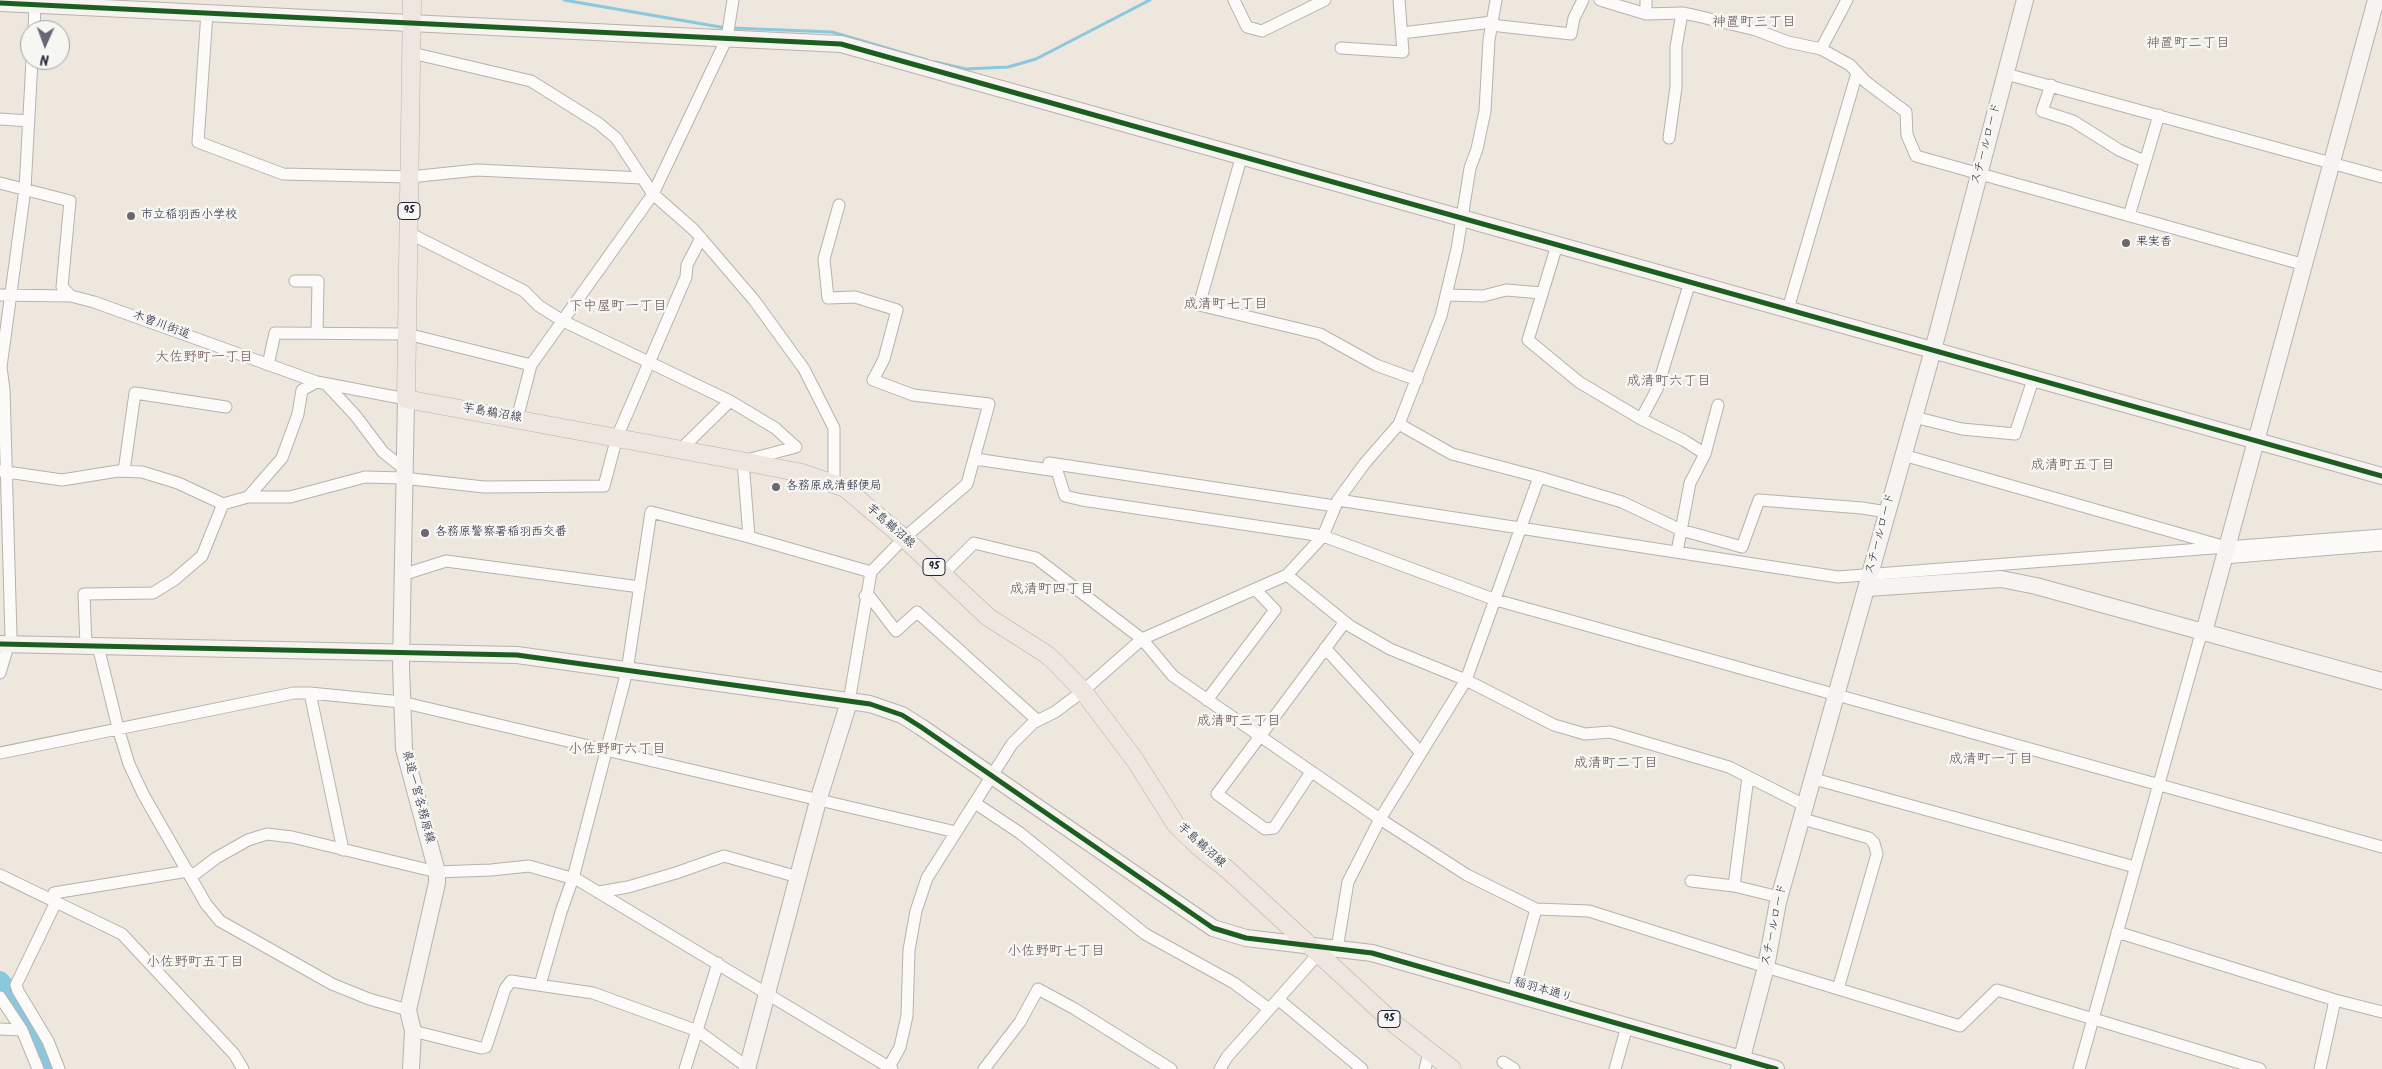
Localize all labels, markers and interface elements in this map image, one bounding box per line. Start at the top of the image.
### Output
district label: 神置町三丁目 [1712,16,1796,32]
north arrow [20,20,70,70]
district label: 神置町二丁目 [2146,37,2230,53]
text: N [40,48,49,70]
street label: スチールロード [1969,102,2005,186]
road number: 95 [398,202,420,220]
place label: 市立稲羽西小学校 [141,209,237,223]
marker: 市立稲羽西小学校 [125,210,137,222]
place label: 果実香 [2136,236,2172,250]
marker: 果実香 [2120,237,2132,249]
district label: 成清町七丁目 [1184,298,1268,314]
district label: 下中屋町一丁目 [569,300,667,316]
street label: 木曽川街道 [130,309,192,343]
district label: 大佐野町一丁目 [155,351,253,367]
district label: 成清町六丁目 [1627,375,1711,391]
street label: 芋島鵜沼線 [461,402,523,426]
district label: 成清町五丁目 [2031,459,2115,475]
place label: 各務原成清郵便局 [786,480,882,494]
marker: 各務原成清郵便局 [770,481,782,493]
street label: スチールロード [1863,492,1899,576]
street label: 芋島鵜沼線 [863,502,917,552]
place label: 各務原警察署稲羽西交番 [435,526,567,540]
marker: 各務原警察署稲羽西交番 [419,527,431,539]
road number: 95 [923,558,945,576]
district label: 成清町四丁目 [1010,583,1094,599]
district label: 成清町三丁目 [1197,715,1281,731]
district label: 小佐野町六丁目 [568,743,666,759]
street label: 県道一宮各務原線 [398,749,436,845]
district label: 成清町一丁目 [1949,753,2033,769]
district label: 成清町二丁目 [1574,757,1658,773]
street label: 芋島鵜沼線 [1174,821,1228,871]
street label: スチールロード [1759,882,1791,968]
district label: 小佐野町七丁目 [1007,945,1105,961]
district label: 小佐野町五丁目 [146,956,244,972]
street label: 稲羽本通り [1512,976,1574,1006]
road number: 95 [1378,1011,1400,1028]

